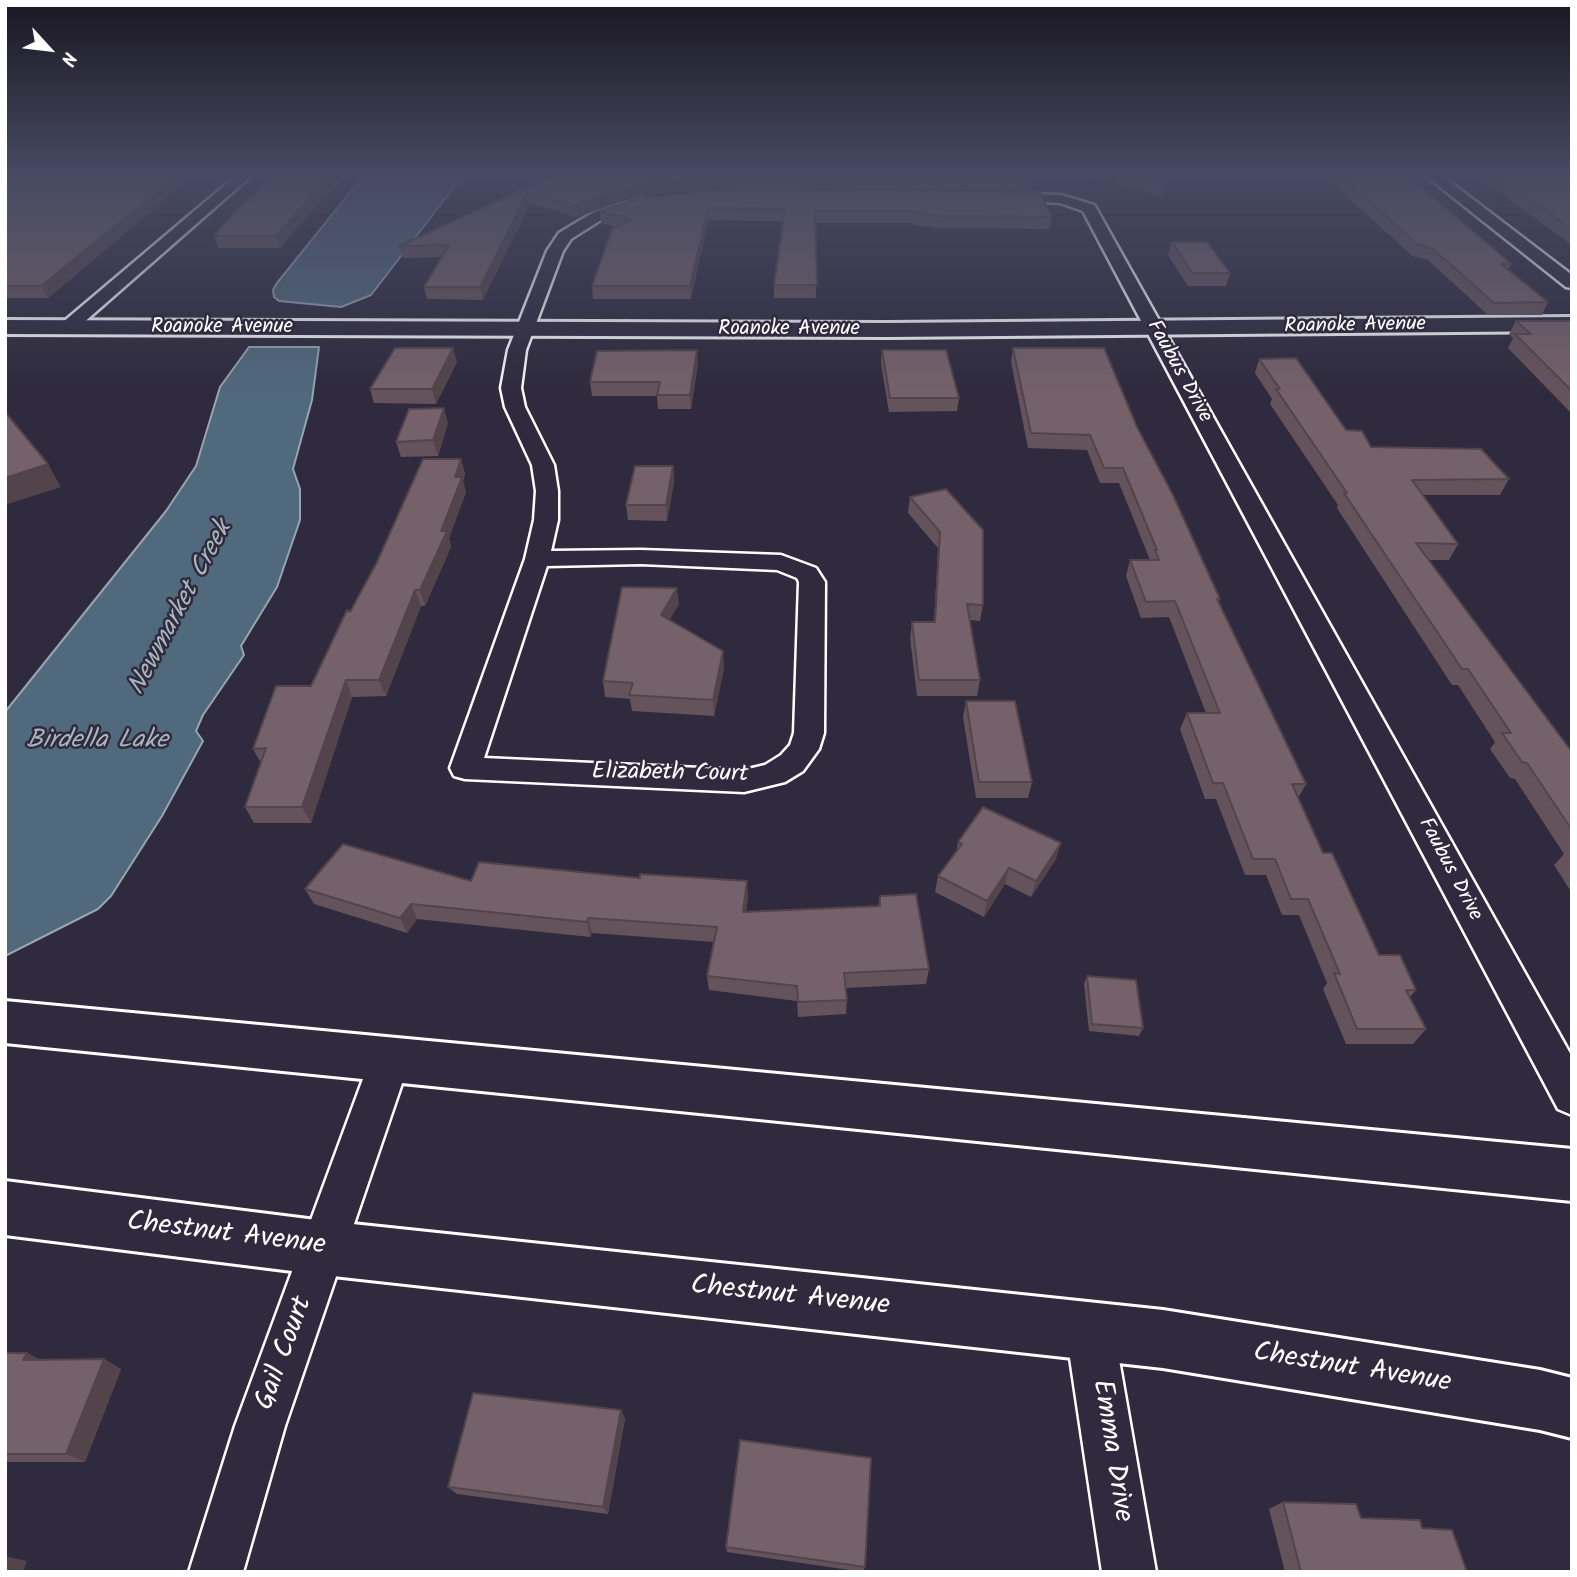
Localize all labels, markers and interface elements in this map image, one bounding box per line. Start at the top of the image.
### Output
north arrow [14,14,84,84]
text: N [52,46,84,71]
street label: Roanoke Avenue [1284,313,1426,341]
street label: Roanoke Avenue [151,315,293,341]
street label: Faubus Drive [1140,316,1216,428]
street label: Roanoke Avenue [718,317,860,343]
water label: Newmarket Creek [123,517,241,701]
water label: Birdella Lake [26,727,168,759]
street label: Elizabeth Court [591,759,749,791]
street label: Faubus Drive [1411,814,1487,926]
street label: Chestnut Avenue [125,1207,327,1265]
street label: Chestnut Avenue [689,1271,891,1325]
street label: Gail Court [250,1293,322,1415]
street label: Chestnut Avenue [1251,1338,1453,1402]
street label: Emma Drive [1082,1377,1138,1525]

